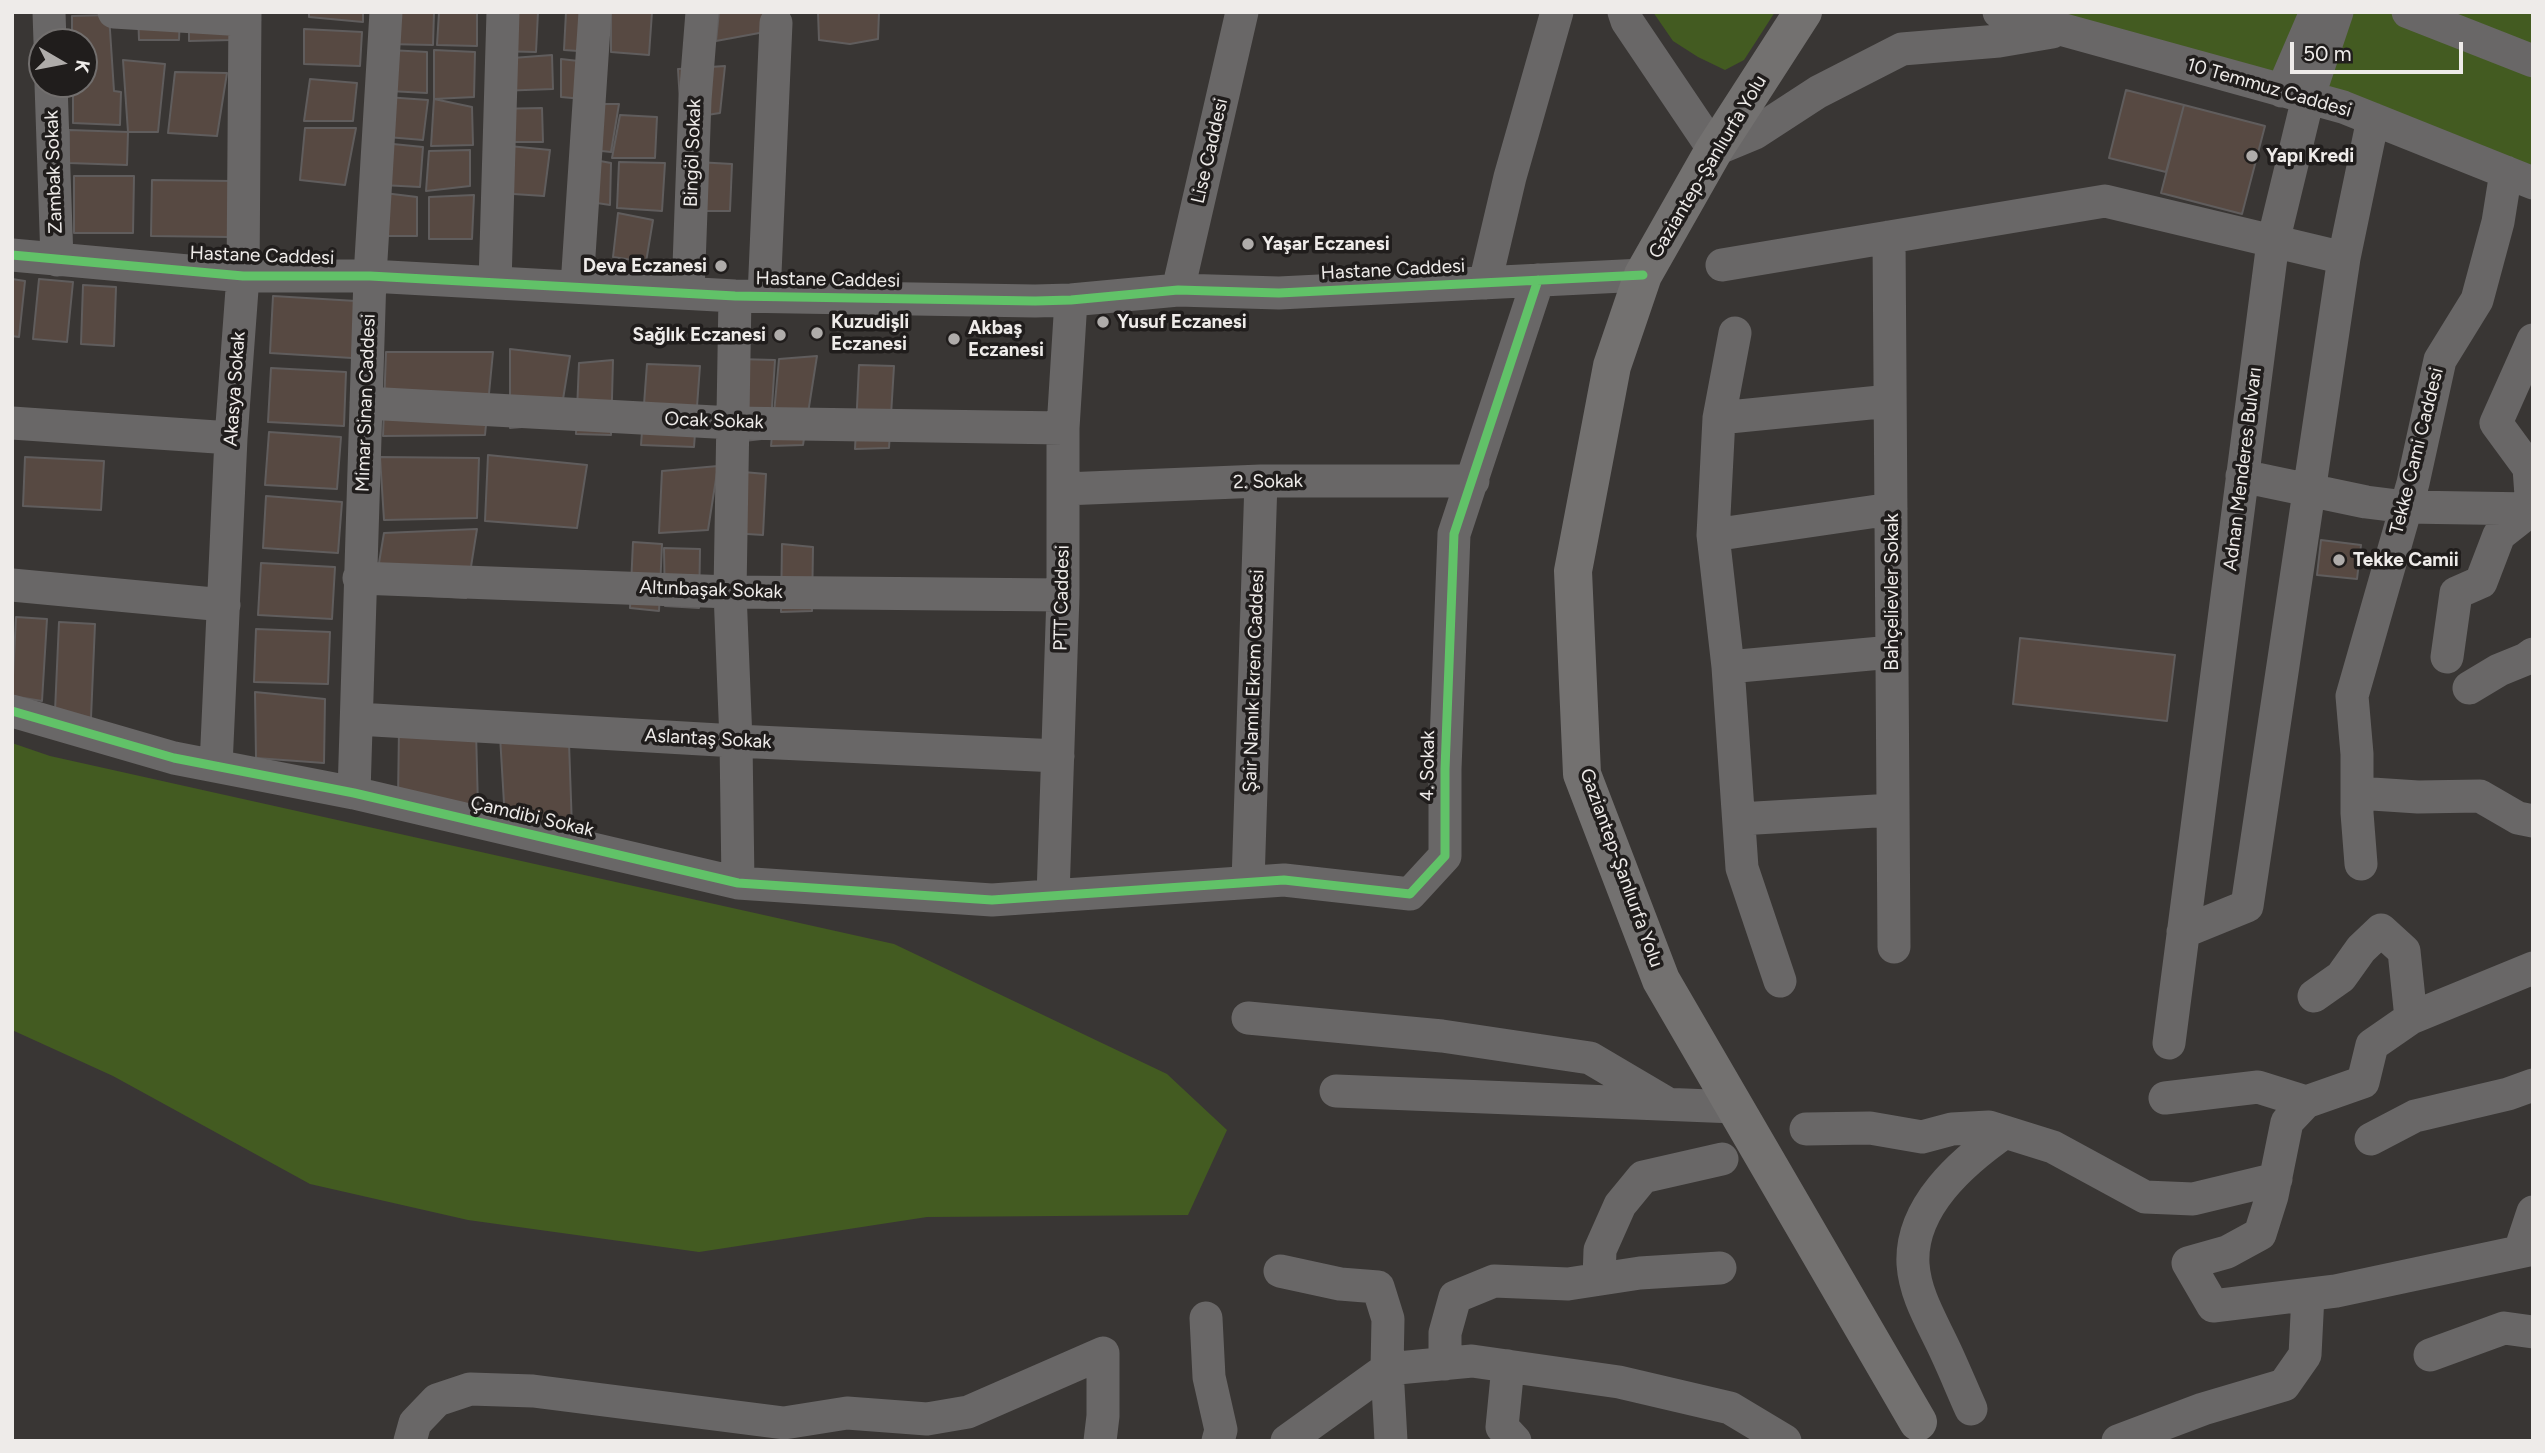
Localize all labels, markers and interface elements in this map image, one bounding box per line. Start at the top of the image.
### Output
north arrow [28,28,98,98]
scale bar [2293,28,2466,72]
text: 50 m [2303,41,2352,66]
street label: 10 Temmuz Caddesi [2184,54,2354,122]
text: K [70,58,95,75]
street label: Gaziantep-Şanlıurfa Yolu [1644,71,1772,263]
street label: Lise Caddesi [1187,96,1233,206]
street label: Bingöl Sokak [680,99,706,207]
street label: Zambak Sokak [40,110,68,234]
place label: Yapı Kredi [2266,145,2354,167]
marker: Yapı Kredi [2244,148,2260,164]
place label: Yaşar Eczanesi [1262,233,1390,255]
marker: Yaşar Eczanesi [1240,236,1256,252]
street label: Hastane Caddesi [189,242,335,270]
place label: Deva Eczanesi [583,255,707,277]
street label: Hastane Caddesi [1320,255,1466,285]
marker: Deva Eczanesi [713,258,729,274]
street label: Hastane Caddesi [756,267,900,293]
place label: Kuzudişli Eczanesi [831,311,909,355]
place label: Yusuf Eczanesi [1117,311,1247,333]
street label: Mimar Sinan Caddesi [351,313,381,493]
marker: Yusuf Eczanesi [1095,314,1111,330]
place label: Akbaş Eczanesi [968,317,1044,361]
place label: Sağlık Eczanesi [633,324,766,346]
marker: Kuzudişli Eczanesi [809,325,825,341]
marker: Sağlık Eczanesi [772,327,788,343]
street label: Akasya Sokak [220,331,250,447]
marker: Akbaş Eczanesi [946,331,962,347]
street label: Tekke Cami Caddesi [2385,365,2449,537]
street label: Adnan Menderes Bulvarı [2219,366,2267,572]
street label: Ocak Sokak [664,408,764,434]
street label: 2. Sokak [1233,470,1303,494]
street label: Bahçelievler Sokak [1881,513,1903,671]
street label: PTT Caddesi [1050,545,1074,651]
place label: Tekke Camii [2353,549,2459,571]
marker: Tekke Camii [2331,552,2347,568]
street label: Şair Namık Ekrem Caddesi [1239,569,1269,793]
street label: Altınbaşak Sokak [639,576,783,604]
street label: Aslantaş Sokak [644,724,772,754]
street label: 4. Sokak [1416,730,1440,802]
street label: Gaziantep-Şanlıurfa Yolu [1574,765,1668,971]
street label: Çamdibi Sokak [468,792,596,842]

